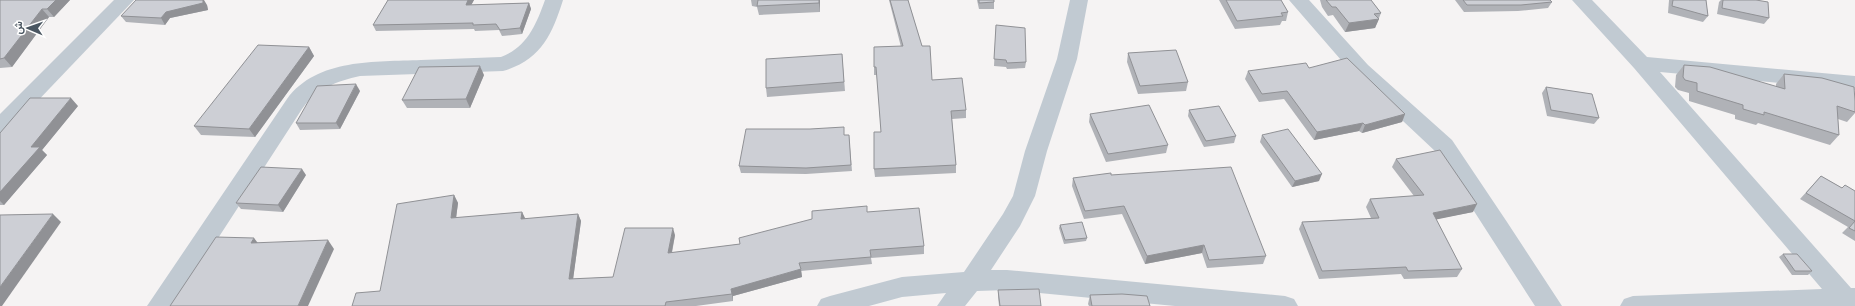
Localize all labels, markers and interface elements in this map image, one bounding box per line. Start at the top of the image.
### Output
north arrow [8,8,48,48]
text: ش [11,21,25,35]

